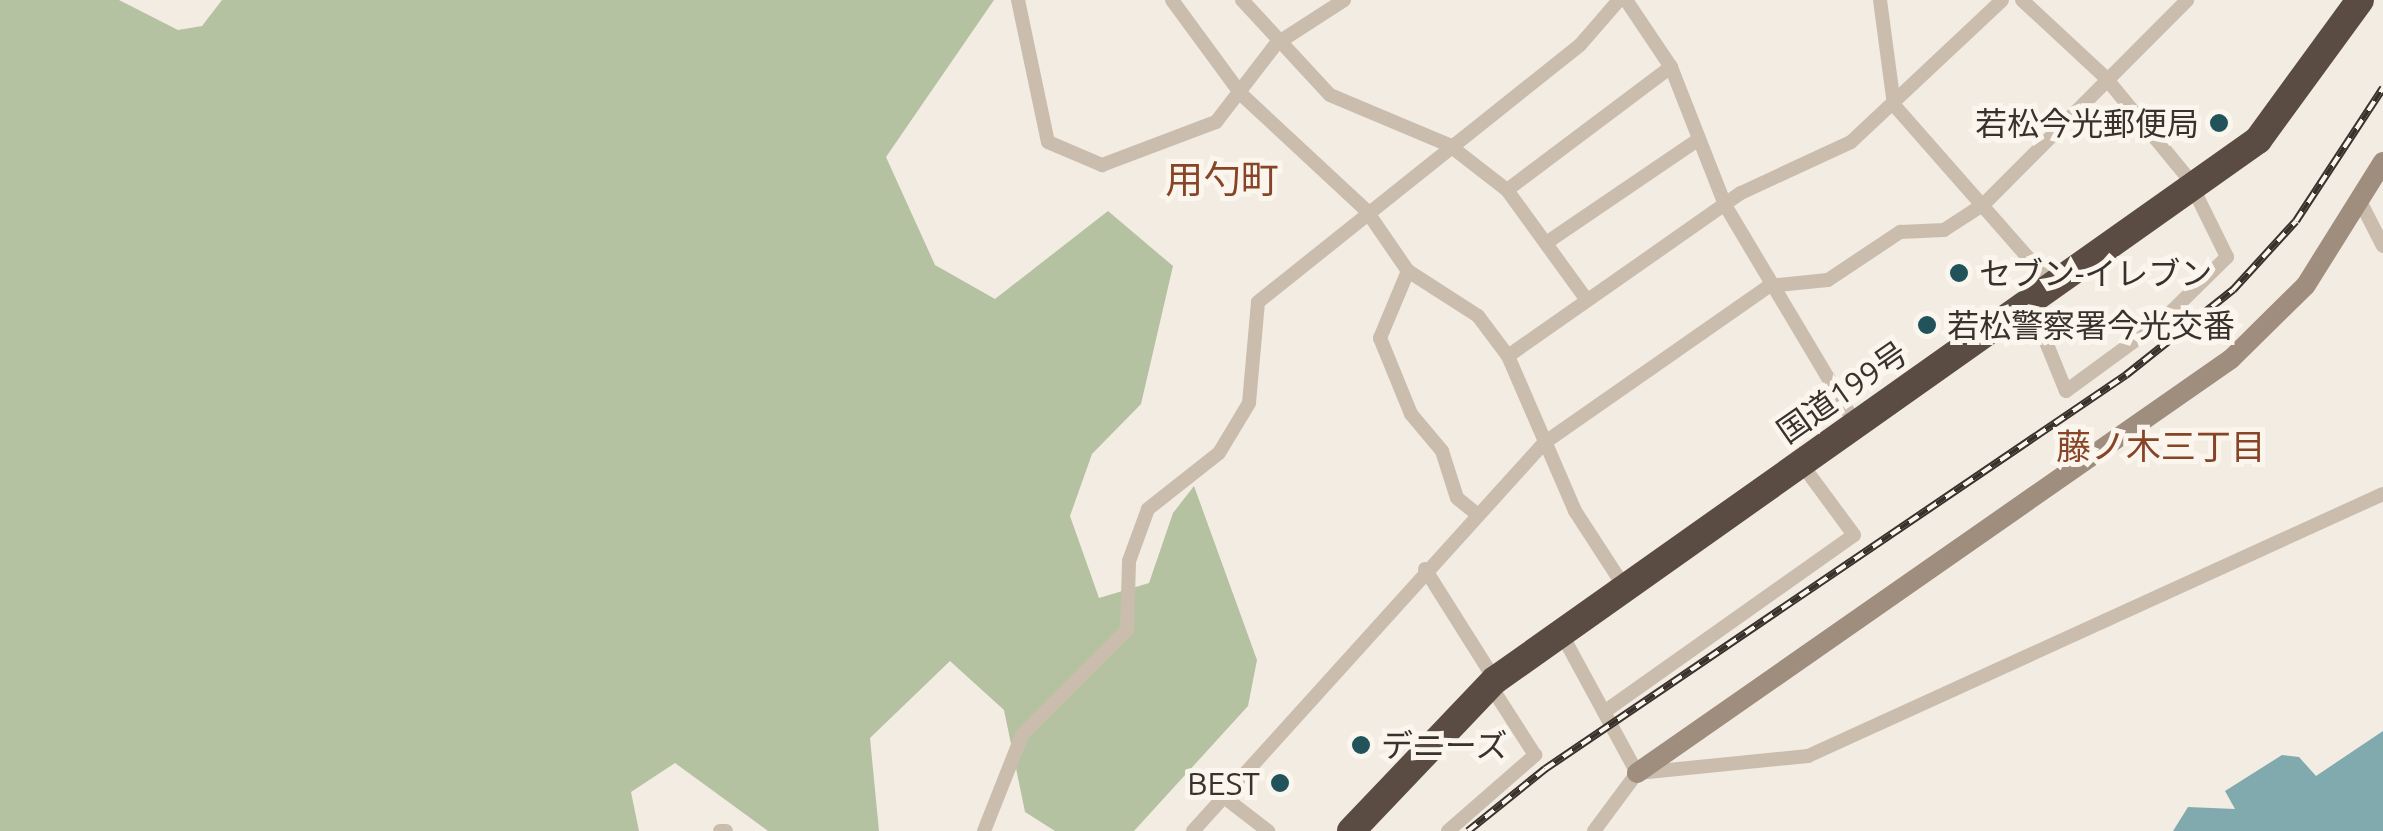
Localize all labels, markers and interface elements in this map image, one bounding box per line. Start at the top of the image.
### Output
place label: 若松今光郵便局 [1975,104,2199,142]
marker: 若松今光郵便局 [2208,112,2230,134]
district label: 用勺町 [1165,157,1279,203]
place label: セブン-イレブン [1979,254,2212,292]
marker: セブン-イレブン [1948,262,1970,284]
place label: 若松警察署今光交番 [1947,306,2235,344]
marker: 若松警察署今光交番 [1916,314,1938,336]
street label: 国道199号 [1769,333,1915,451]
district label: 藤ノ木三丁目 [2056,425,2266,467]
place label: デニーズ [1381,726,1509,764]
marker: デニーズ [1350,734,1372,756]
place label: BEST [1187,764,1260,802]
marker: BEST [1269,772,1291,794]

